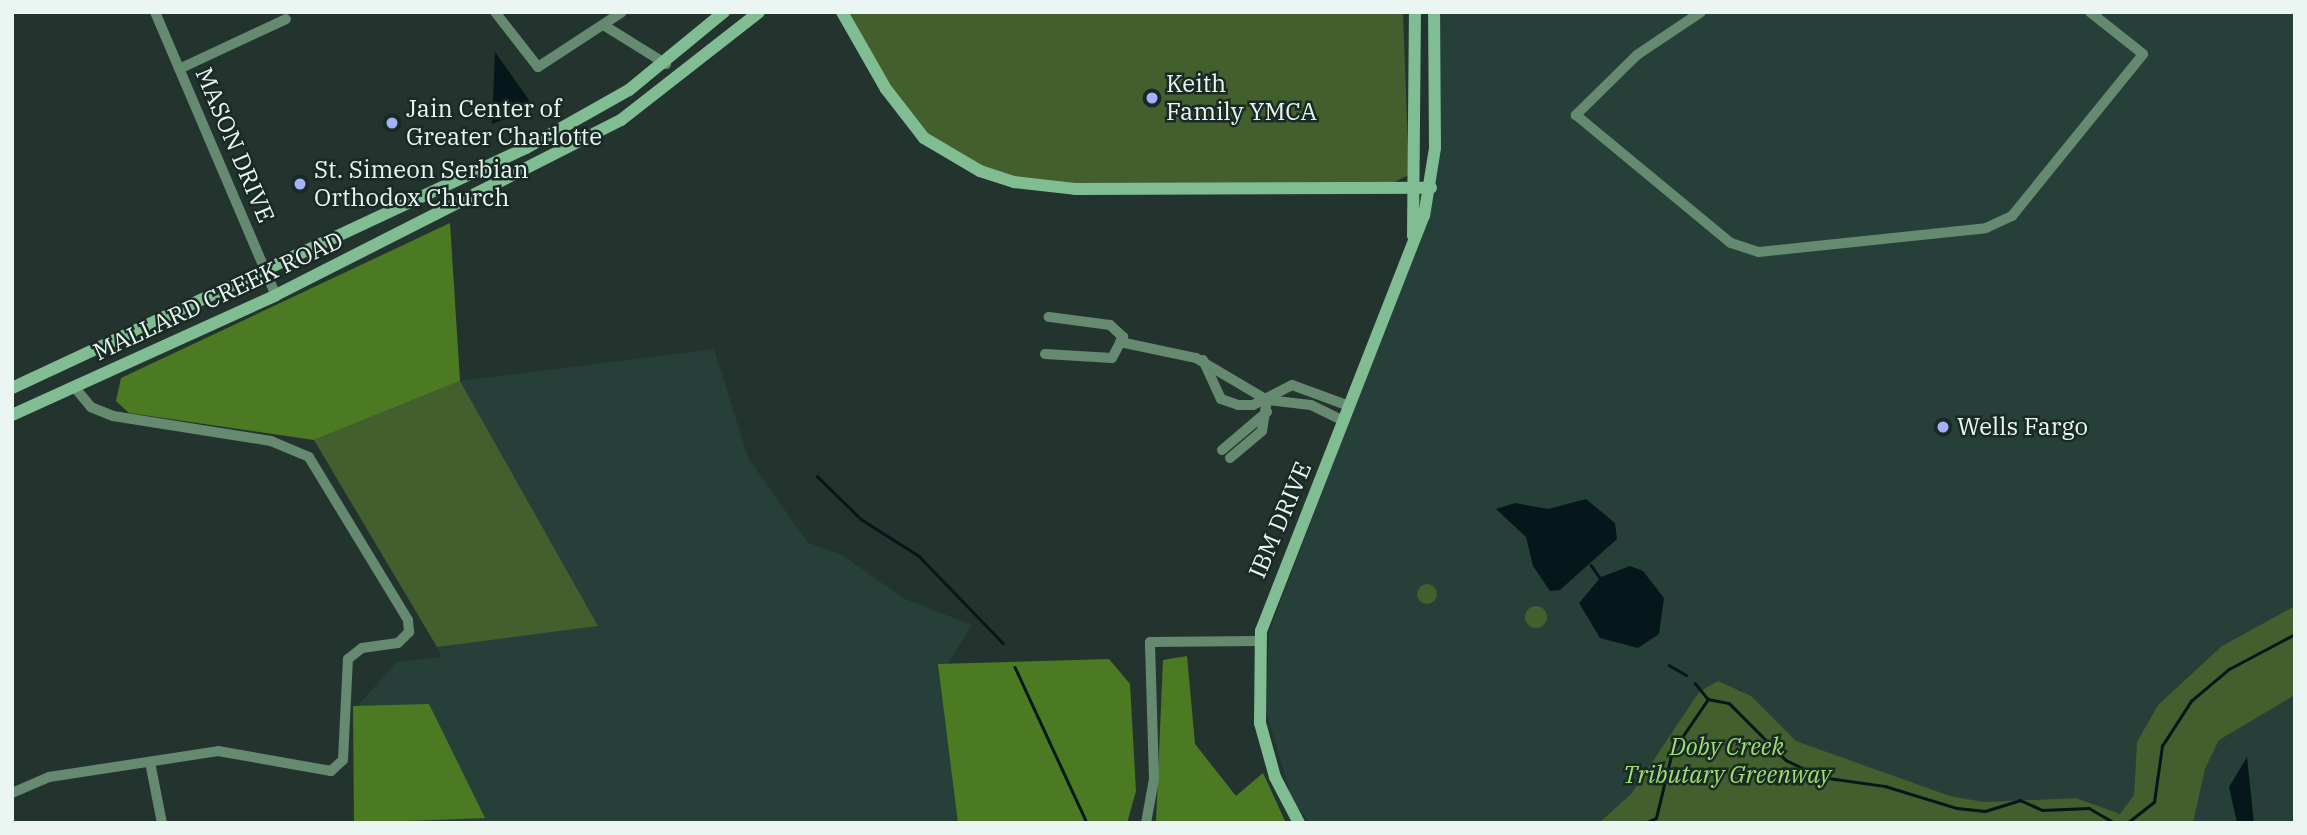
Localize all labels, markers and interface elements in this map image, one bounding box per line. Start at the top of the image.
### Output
street label: MASON DRIVE [189,63,281,227]
place label: Keith Family YMCA [1166,70,1317,126]
marker: Keith Family YMCA [1144,90,1160,106]
place label: Jain Center of Greater Charlotte [406,95,602,151]
marker: Jain Center of Greater Charlotte [384,115,400,131]
place label: St. Simeon Serbian Orthodox Church [314,156,529,212]
marker: St. Simeon Serbian Orthodox Church [292,176,308,192]
street label: MALLARD CREEK ROAD [89,225,347,367]
place label: Wells Fargo [1957,413,2088,441]
marker: Wells Fargo [1935,419,1951,435]
street label: IBM DRIVE [1243,457,1317,583]
park label: Doby Creek Tributary Greenway [1623,733,1831,789]

